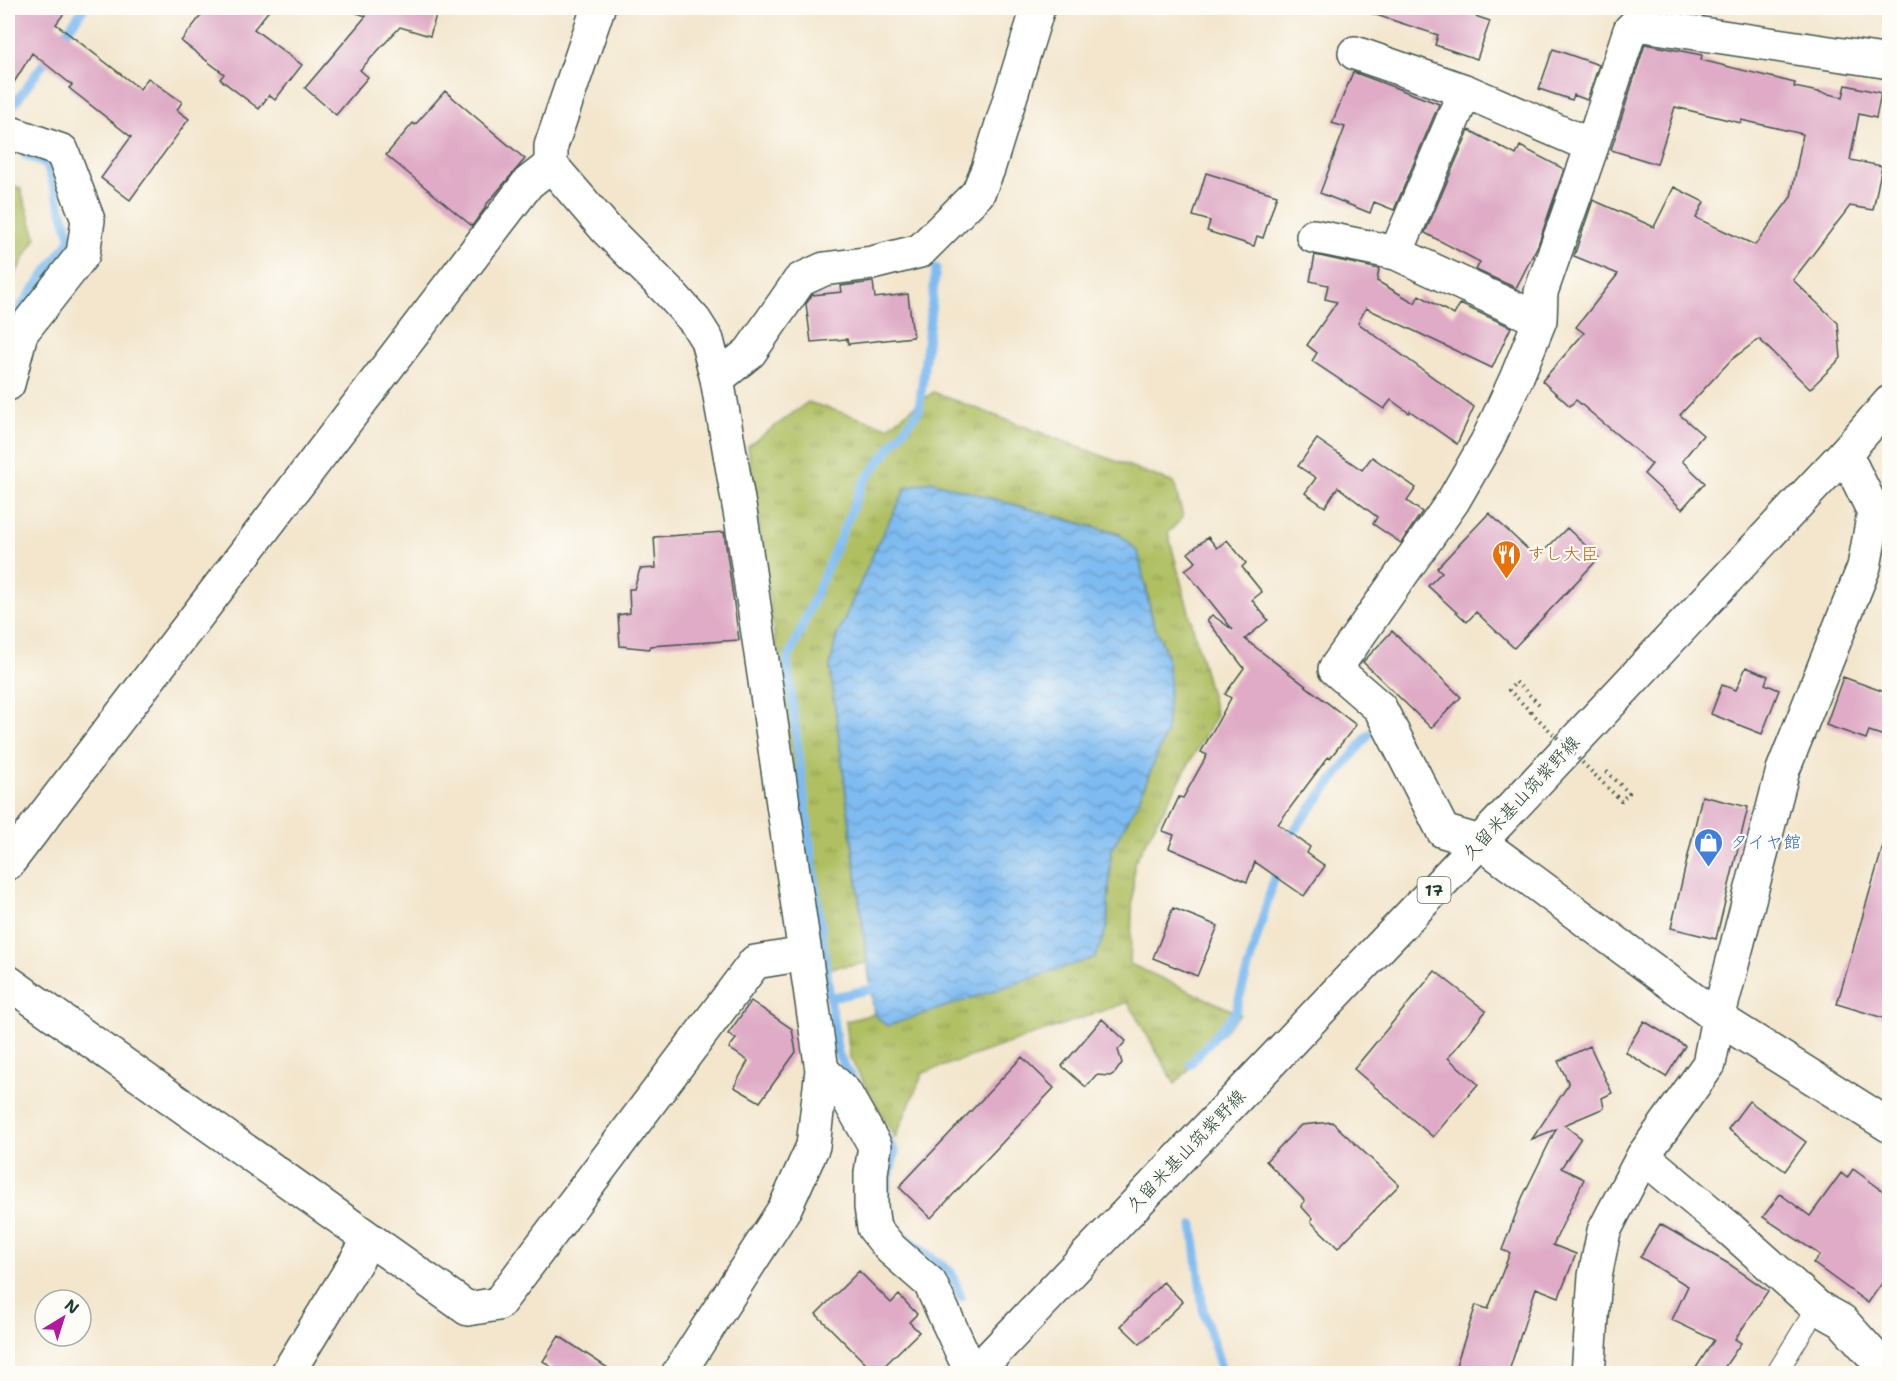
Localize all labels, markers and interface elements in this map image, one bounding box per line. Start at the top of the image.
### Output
restaurant icon: すし大臣 [1490,538,1522,580]
place label: すし大臣 [1527,542,1599,566]
street label: 久留米基山筑紫野線 [1457,731,1585,865]
shop icon: タイヤ館 [1693,826,1725,868]
place label: タイヤ館 [1730,830,1801,854]
road number: 17 [1418,877,1450,903]
street label: 久留米基山筑紫野線 [1121,1084,1251,1218]
north arrow [33,1288,93,1348]
text: N [60,1294,83,1319]

